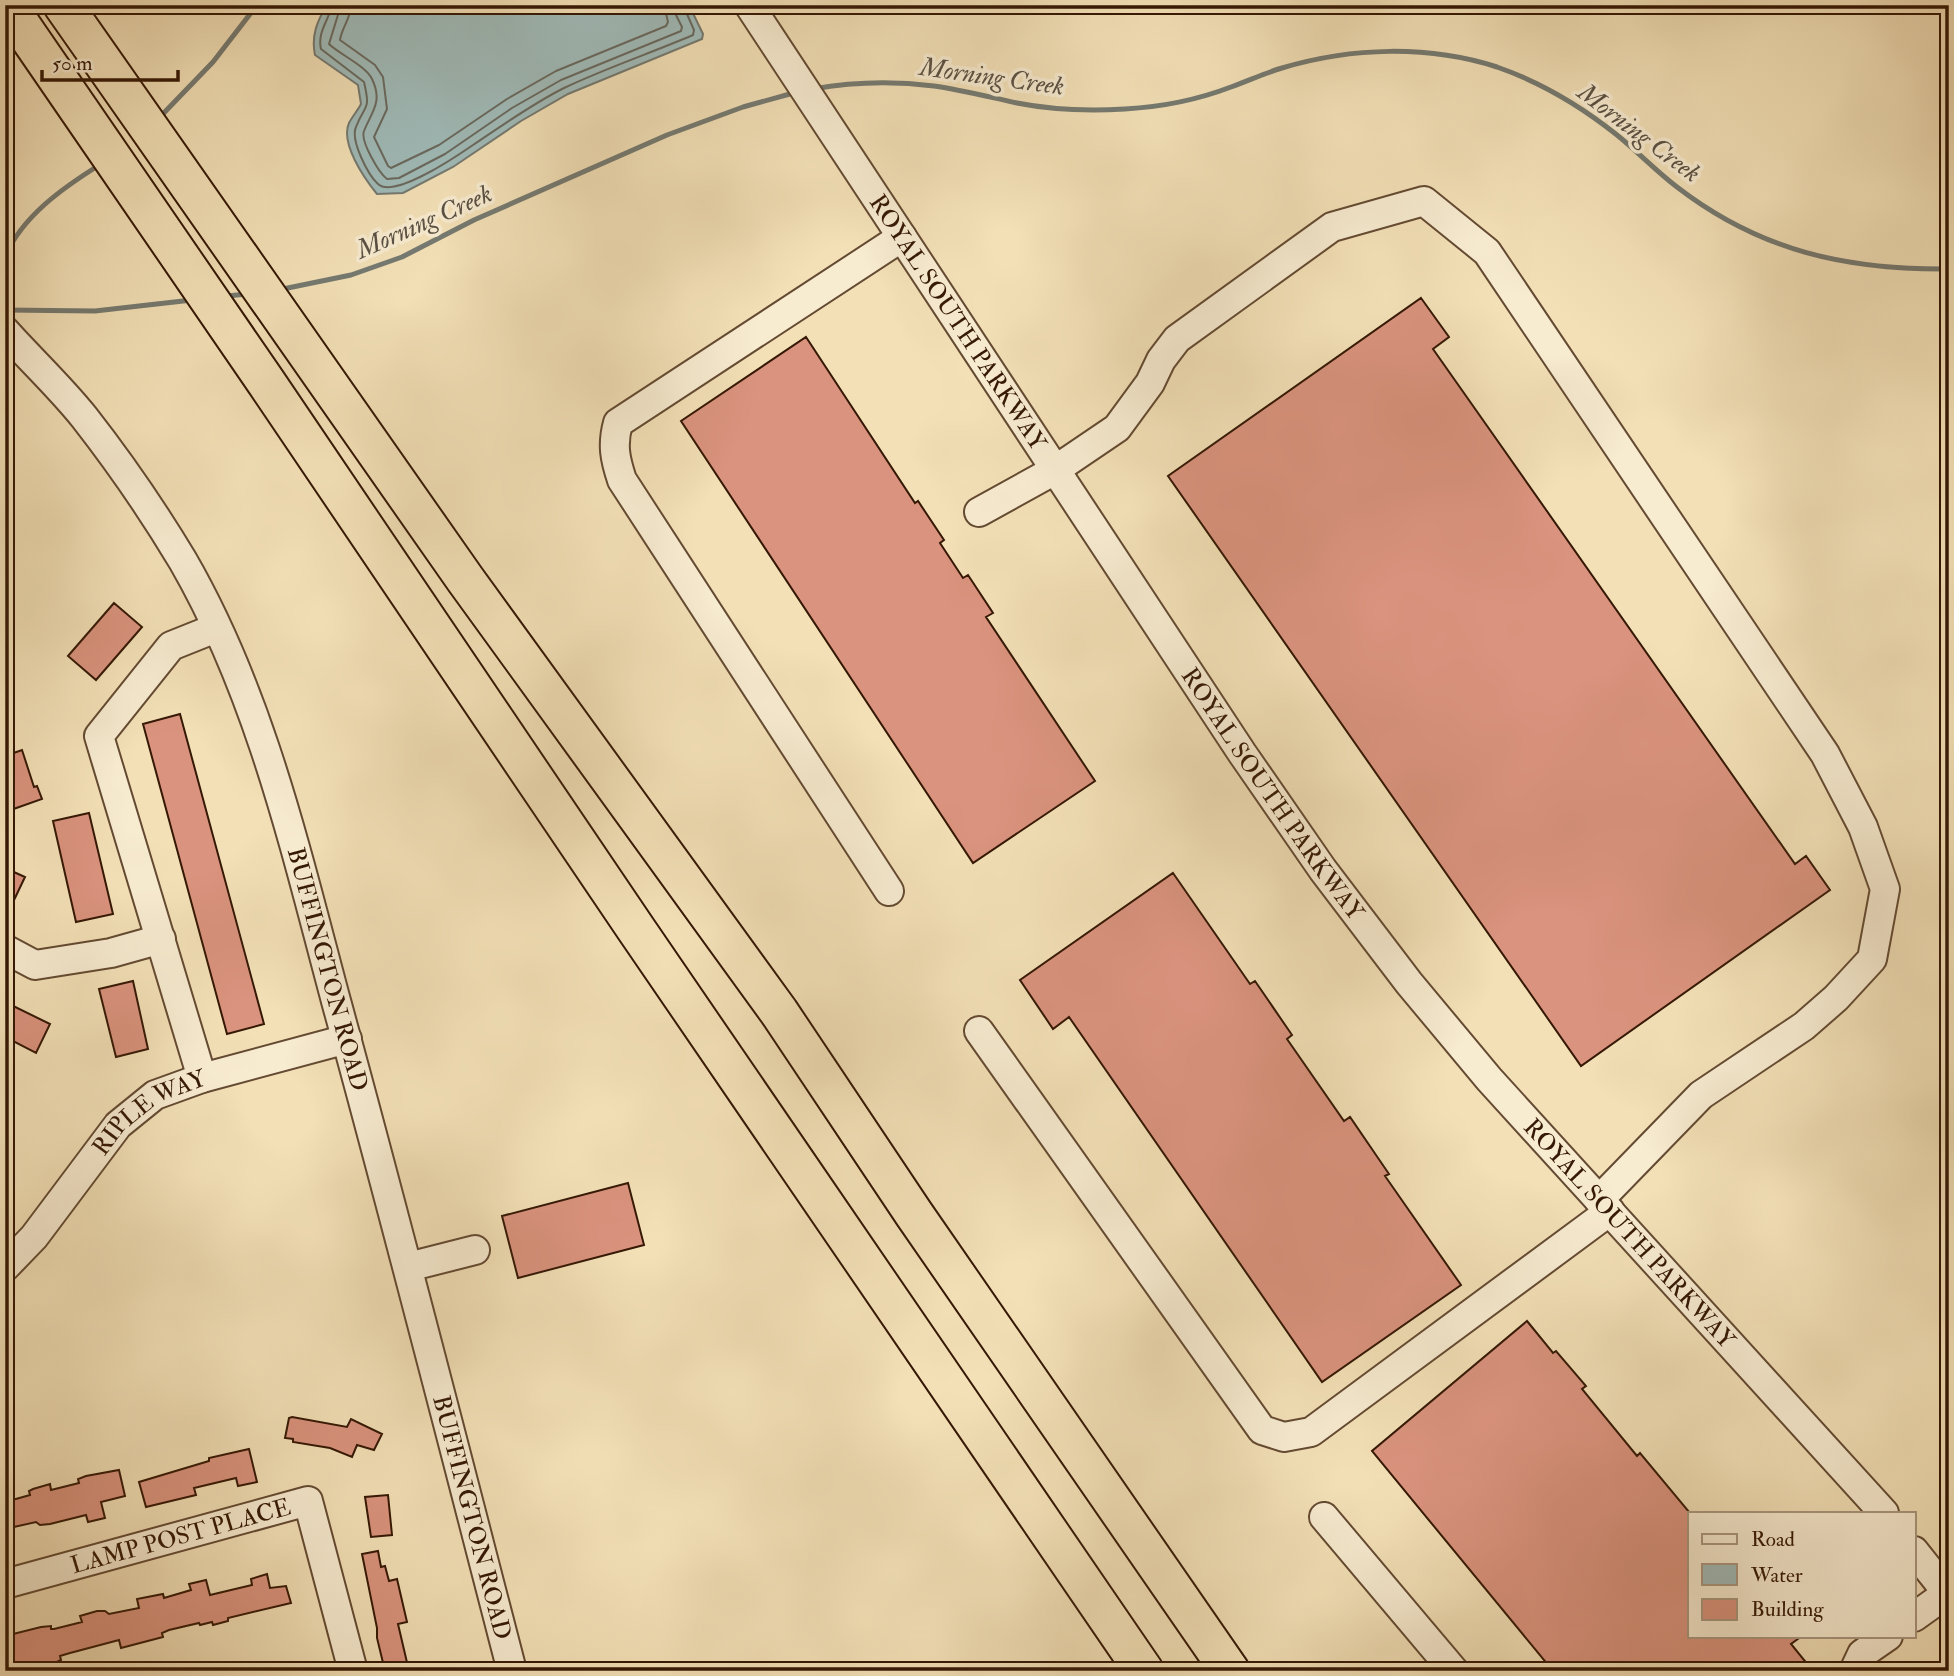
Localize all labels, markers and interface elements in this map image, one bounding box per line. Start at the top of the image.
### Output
scale bar [42,38,178,82]
text: 50 m [52,50,93,77]
water label: Morning Creek [916,51,1066,103]
water label: Morning Creek [1570,75,1707,190]
water label: Morning Creek [349,178,497,267]
street label: ROYAL SOUTH PARKWAY [862,188,1054,457]
street label: ROYAL SOUTH PARKWAY [1174,662,1371,927]
street label: BUFFINGTON ROAD [280,844,375,1094]
street label: RIPLE WAY [85,1062,211,1162]
street label: ROYAL SOUTH PARKWAY [1517,1112,1743,1355]
street label: BUFFINGTON ROAD [426,1392,519,1643]
street label: LAMP POST PLACE [67,1491,294,1581]
legend [1688,1512,1916,1638]
text: Road [1751,1526,1796,1553]
text: Water [1750,1562,1803,1589]
text: Building [1751,1596,1824,1623]

